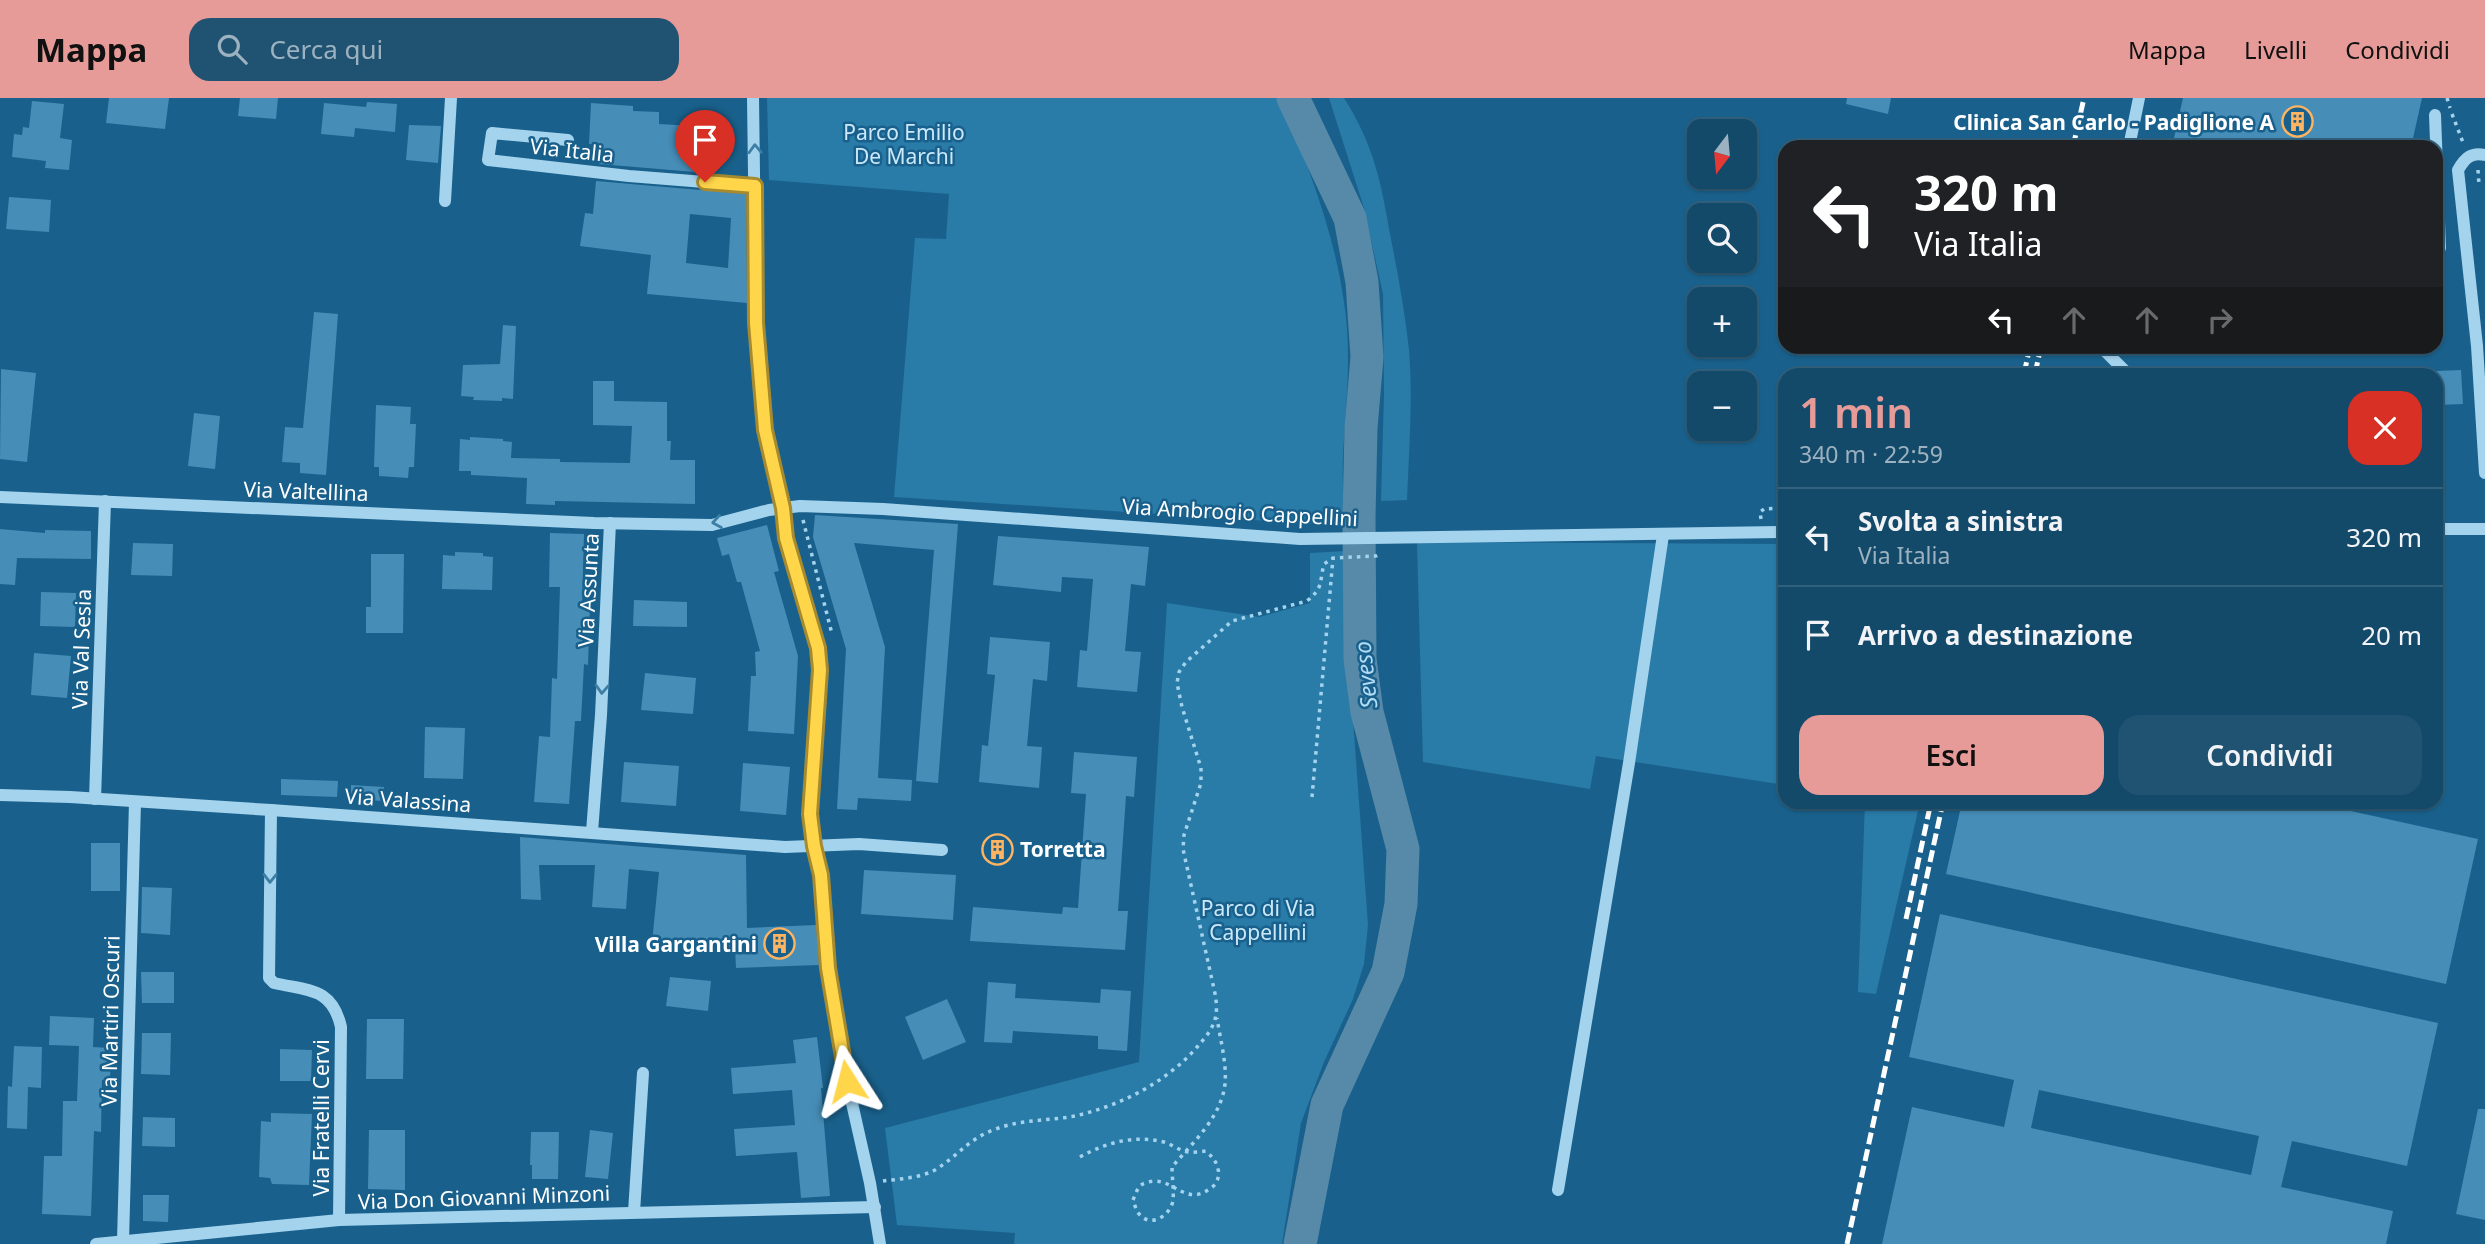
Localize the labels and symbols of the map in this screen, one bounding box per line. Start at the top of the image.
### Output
building icon: Clinica San Carlo - Padiglione A [2280,105,2314,139]
place label: Clinica San Carlo - Padiglione A [1953,108,2274,136]
pin [675,110,735,182]
park label: Parco Emilio De Marchi [843,118,965,170]
north arrow [1687,119,1757,189]
street label: Via Italia [529,132,615,168]
one-way arrow [747,143,762,154]
street label: Via Valtellina [243,475,369,507]
street label: Via Ambrogio Cappellini [1121,492,1359,532]
one-way arrow [711,514,723,529]
street label: Via Assunta [571,532,605,648]
street label: Via Val Sesia [65,588,97,710]
water label: Seveso [1346,640,1384,710]
one-way arrow [595,684,610,695]
street label: Via Valassina [344,782,472,818]
building icon: Torretta [980,832,1014,866]
place label: Torretta [1020,835,1105,863]
one-way arrow [262,873,278,884]
park label: Parco di Via Cappellini [1201,894,1315,946]
building icon: Villa Gargantini [763,927,797,961]
place label: Villa Gargantini [595,930,757,958]
street label: Via Martiri Oscuri [95,935,125,1107]
street label: Via Fratelli Cervi [307,1039,335,1197]
position arrow [810,1044,884,1118]
street label: Via Don Giovanni Minzoni [357,1179,611,1215]

